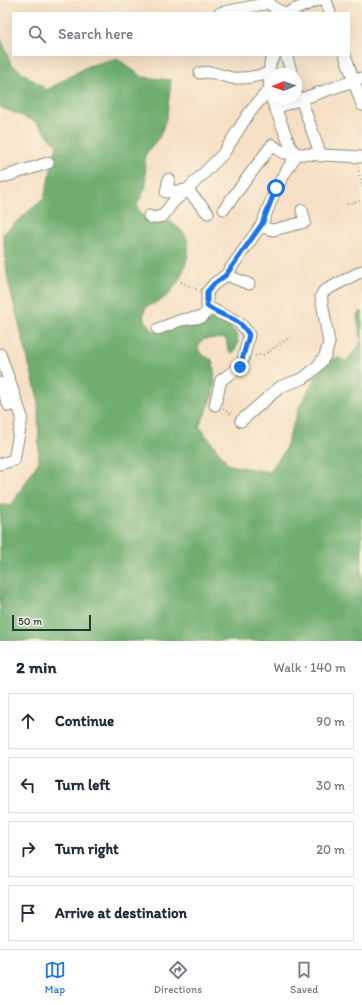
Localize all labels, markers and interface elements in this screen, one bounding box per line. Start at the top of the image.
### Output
search box [12,12,350,56]
icon: search [26,23,48,45]
text: Search here [58,25,133,43]
north arrow [266,68,302,104]
route start [267,179,285,197]
route end [231,358,249,376]
scale bar [12,613,91,632]
text: 50 m [18,615,42,628]
text: 2 min [16,657,56,677]
text: Walk · 140 m [274,660,346,675]
icon: ahead [17,710,39,732]
text: Continue [55,712,114,730]
text: 90 m [316,714,345,729]
icon: left [17,774,39,796]
text: Turn left [55,776,110,794]
text: 30 m [316,778,345,793]
icon: right [17,838,39,860]
text: Turn right [55,840,119,858]
text: 20 m [316,842,345,857]
icon: arrive [17,902,39,924]
text: Arrive at destination [55,904,187,922]
tab: Map [44,959,66,996]
tab: Directions [154,959,202,996]
tab: Saved [290,959,318,996]

